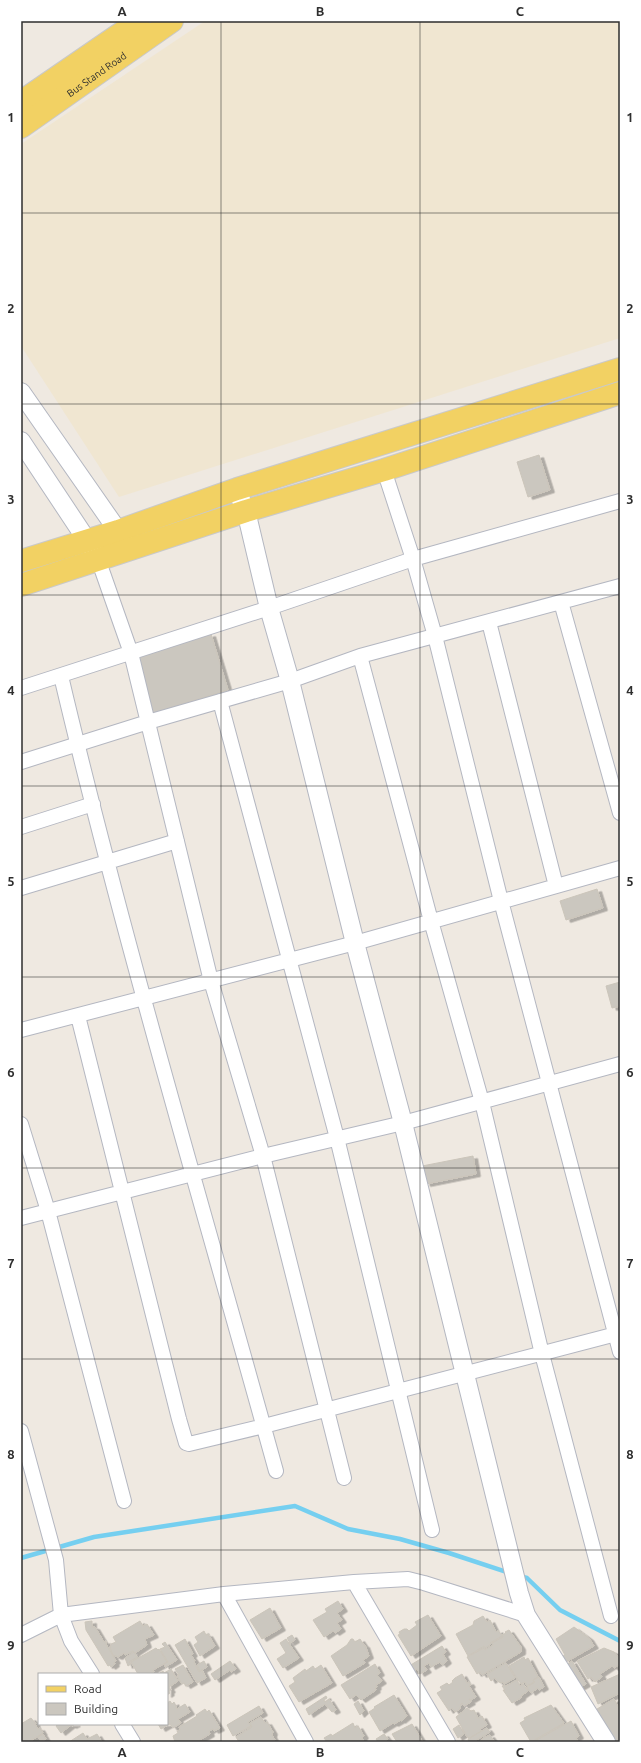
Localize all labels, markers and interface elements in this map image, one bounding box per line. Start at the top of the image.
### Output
text: A [117,4,127,18]
text: B [316,4,325,18]
text: C [516,4,525,18]
street label: Bus Stand Road [65,50,129,99]
text: 1 [7,110,15,124]
text: 1 [626,110,634,124]
text: 2 [7,301,15,315]
text: 2 [626,301,634,315]
text: 3 [7,492,15,506]
text: 3 [626,492,634,506]
text: 4 [7,683,15,697]
text: 4 [626,683,634,697]
text: 5 [7,874,15,888]
text: 5 [626,874,634,888]
text: 6 [7,1065,15,1079]
text: 6 [626,1065,634,1079]
text: 7 [7,1256,15,1270]
text: 7 [626,1256,634,1270]
text: 8 [7,1447,15,1461]
text: 8 [626,1447,634,1461]
text: 9 [7,1638,15,1652]
text: 9 [626,1638,634,1652]
legend [38,1673,168,1725]
text: Road [74,1682,102,1695]
text: Building [74,1702,118,1715]
text: A [117,1745,127,1759]
text: B [316,1745,325,1759]
text: C [516,1745,525,1759]

